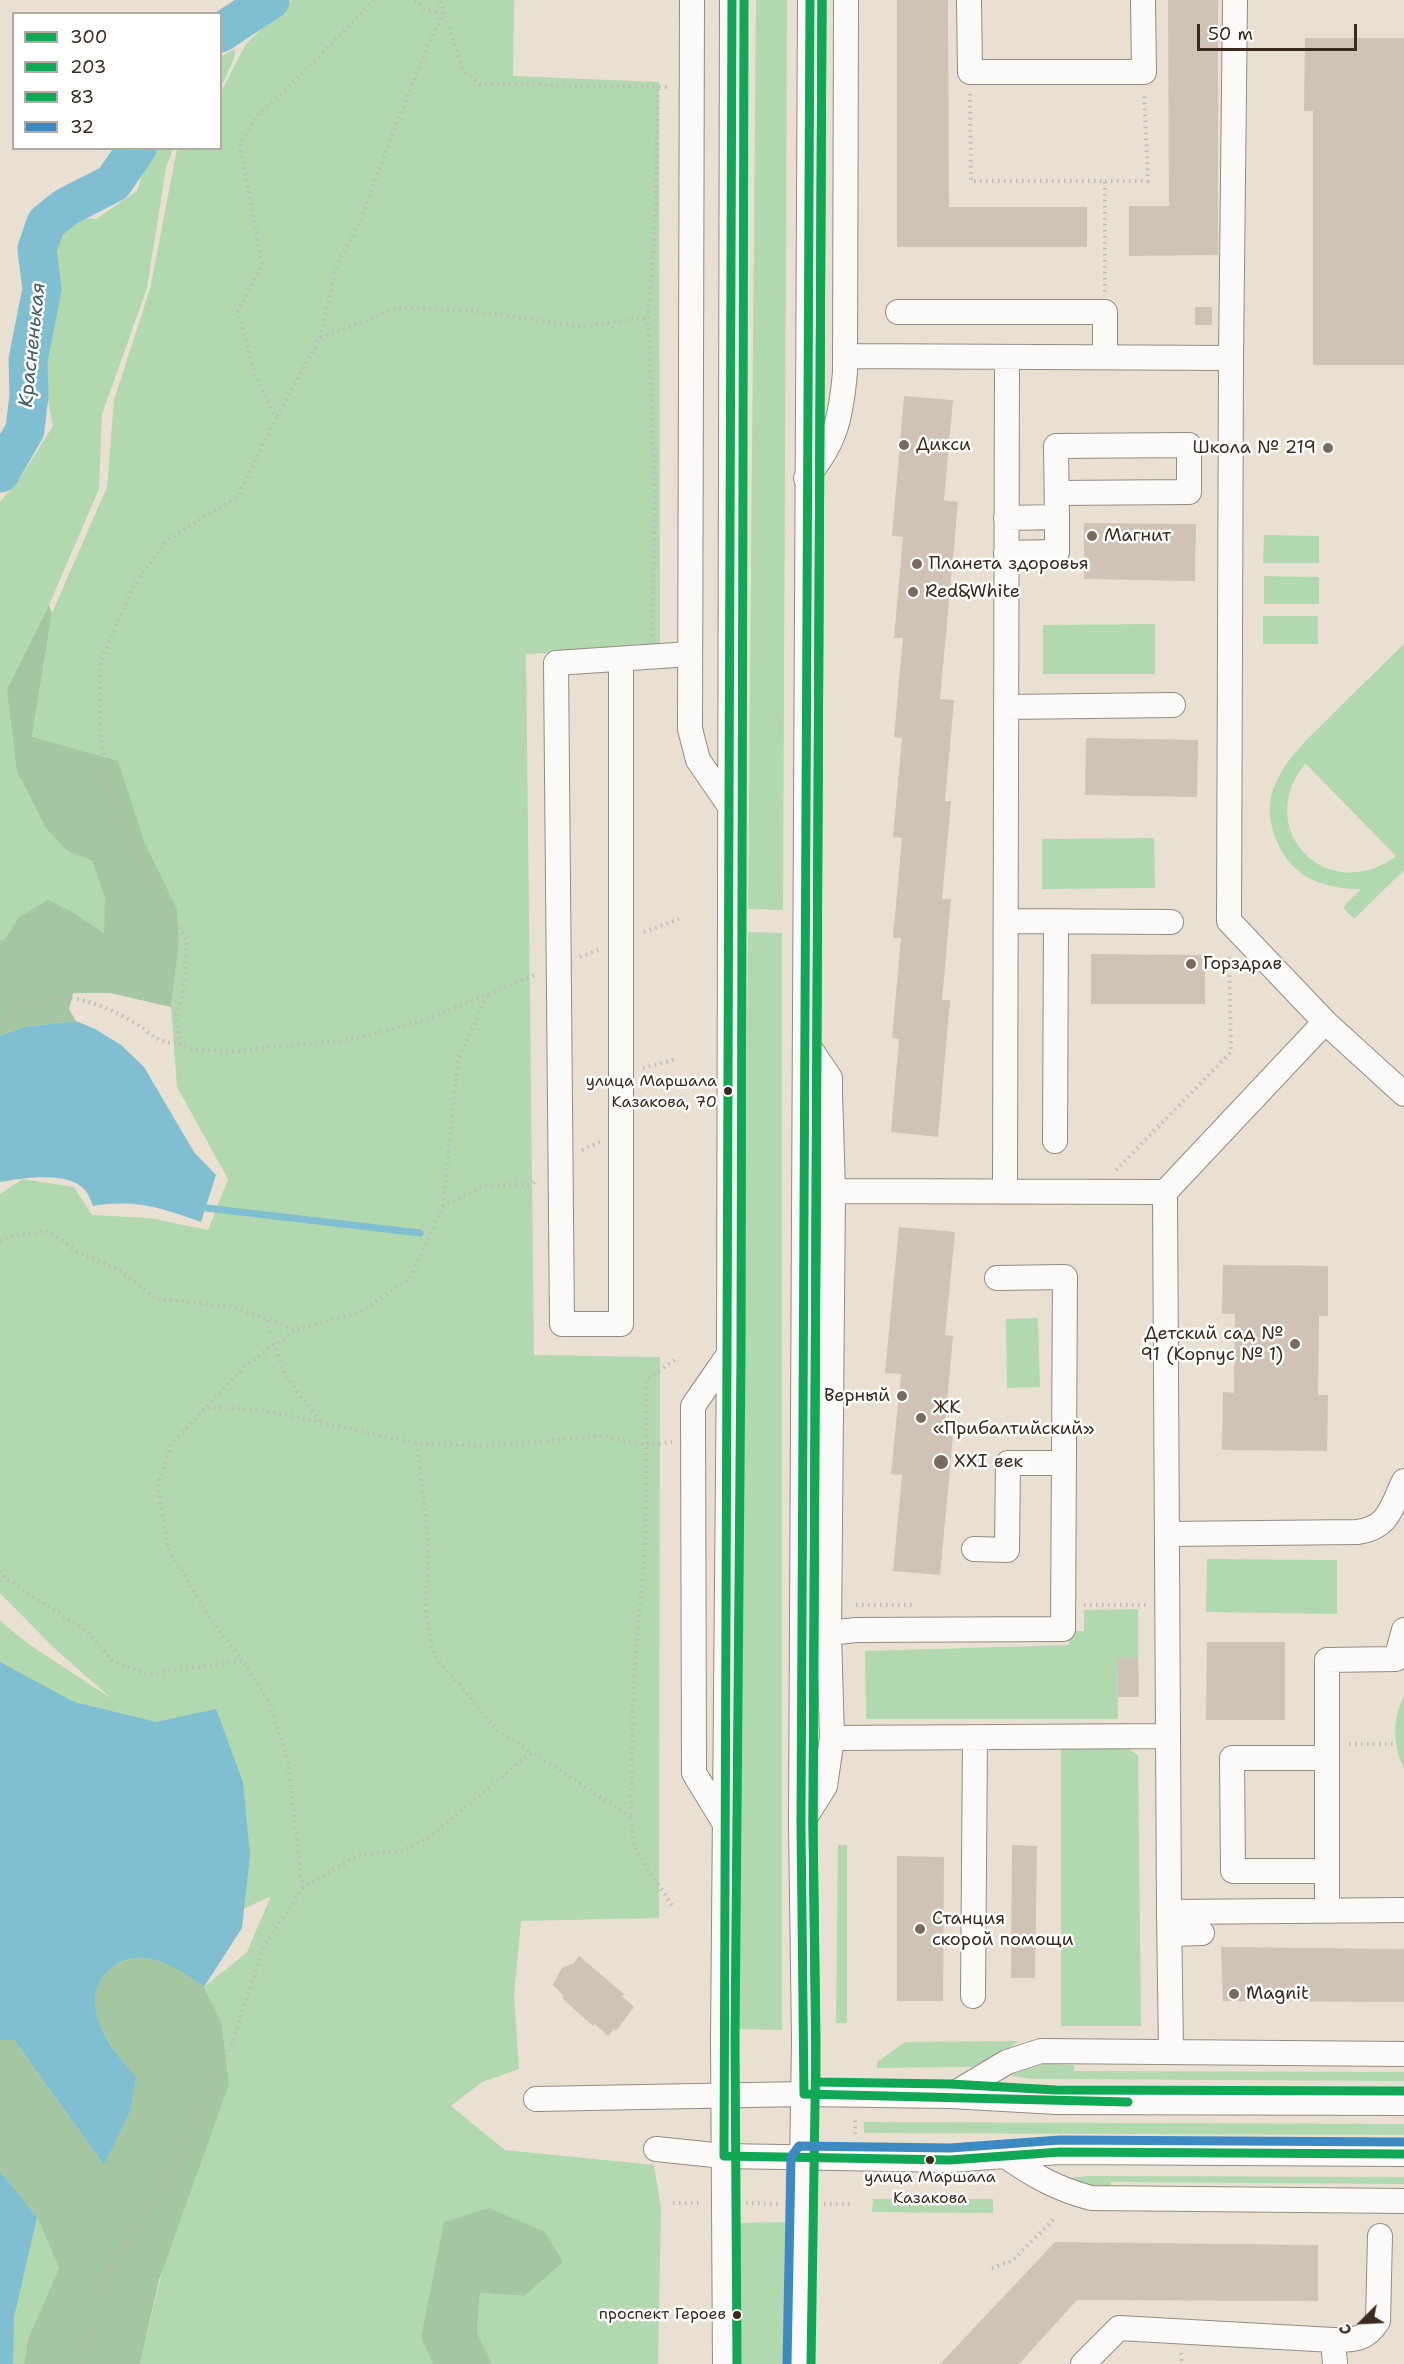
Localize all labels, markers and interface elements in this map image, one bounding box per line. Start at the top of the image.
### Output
legend [12,12,222,150]
scale bar [1200,12,1360,50]
text: 50 m [1208,22,1253,46]
text: 300 [70,25,107,49]
text: 203 [70,55,106,79]
text: 83 [70,85,94,109]
text: 32 [70,115,94,139]
water label: Красненькая [15,281,51,409]
place label: Дикси [916,434,971,456]
place label: Школа № 219 [1193,437,1316,459]
marker: Дикси [897,438,911,452]
marker: Школа № 219 [1321,441,1335,455]
place label: Магнит [1104,525,1171,547]
marker: Магнит [1085,529,1099,543]
place label: Планета здоровья [929,553,1089,575]
marker: Планета здоровья [910,557,924,571]
place label: Red&White [925,581,1020,603]
marker: Red&White [906,585,920,599]
place label: Горздрав [1203,953,1282,975]
marker: Горздрав [1184,957,1198,971]
place label: улица Маршала Казакова, 70 [586,1072,717,1110]
marker: улица Маршала Казакова, 70 [722,1085,734,1097]
place label: Детский сад № 91 (Корпус № 1) [1140,1323,1283,1366]
marker: Детский сад № 91 (Корпус № 1) [1288,1337,1302,1351]
place label: Верный [824,1385,890,1407]
marker: Верный [895,1389,909,1403]
place label: ЖК «Прибалтийский» [933,1397,1094,1440]
marker: ЖК «Прибалтийский» [914,1411,928,1425]
place label: XXI век [954,1451,1023,1473]
marker: XXI век [932,1453,950,1471]
place label: Станция скорой помощи [932,1908,1073,1950]
marker: Станция скорой помощи [913,1922,927,1936]
place label: Magnit [1246,1983,1309,2005]
marker: Magnit [1227,1987,1241,2001]
marker: улица Маршала Казакова [924,2154,936,2166]
place label: улица Маршала Казакова [864,2168,996,2206]
north arrow [1332,2292,1392,2352]
place label: проспект Героев [599,2305,726,2325]
marker: проспект Героев [731,2309,743,2321]
text: С [1334,2321,1357,2338]

